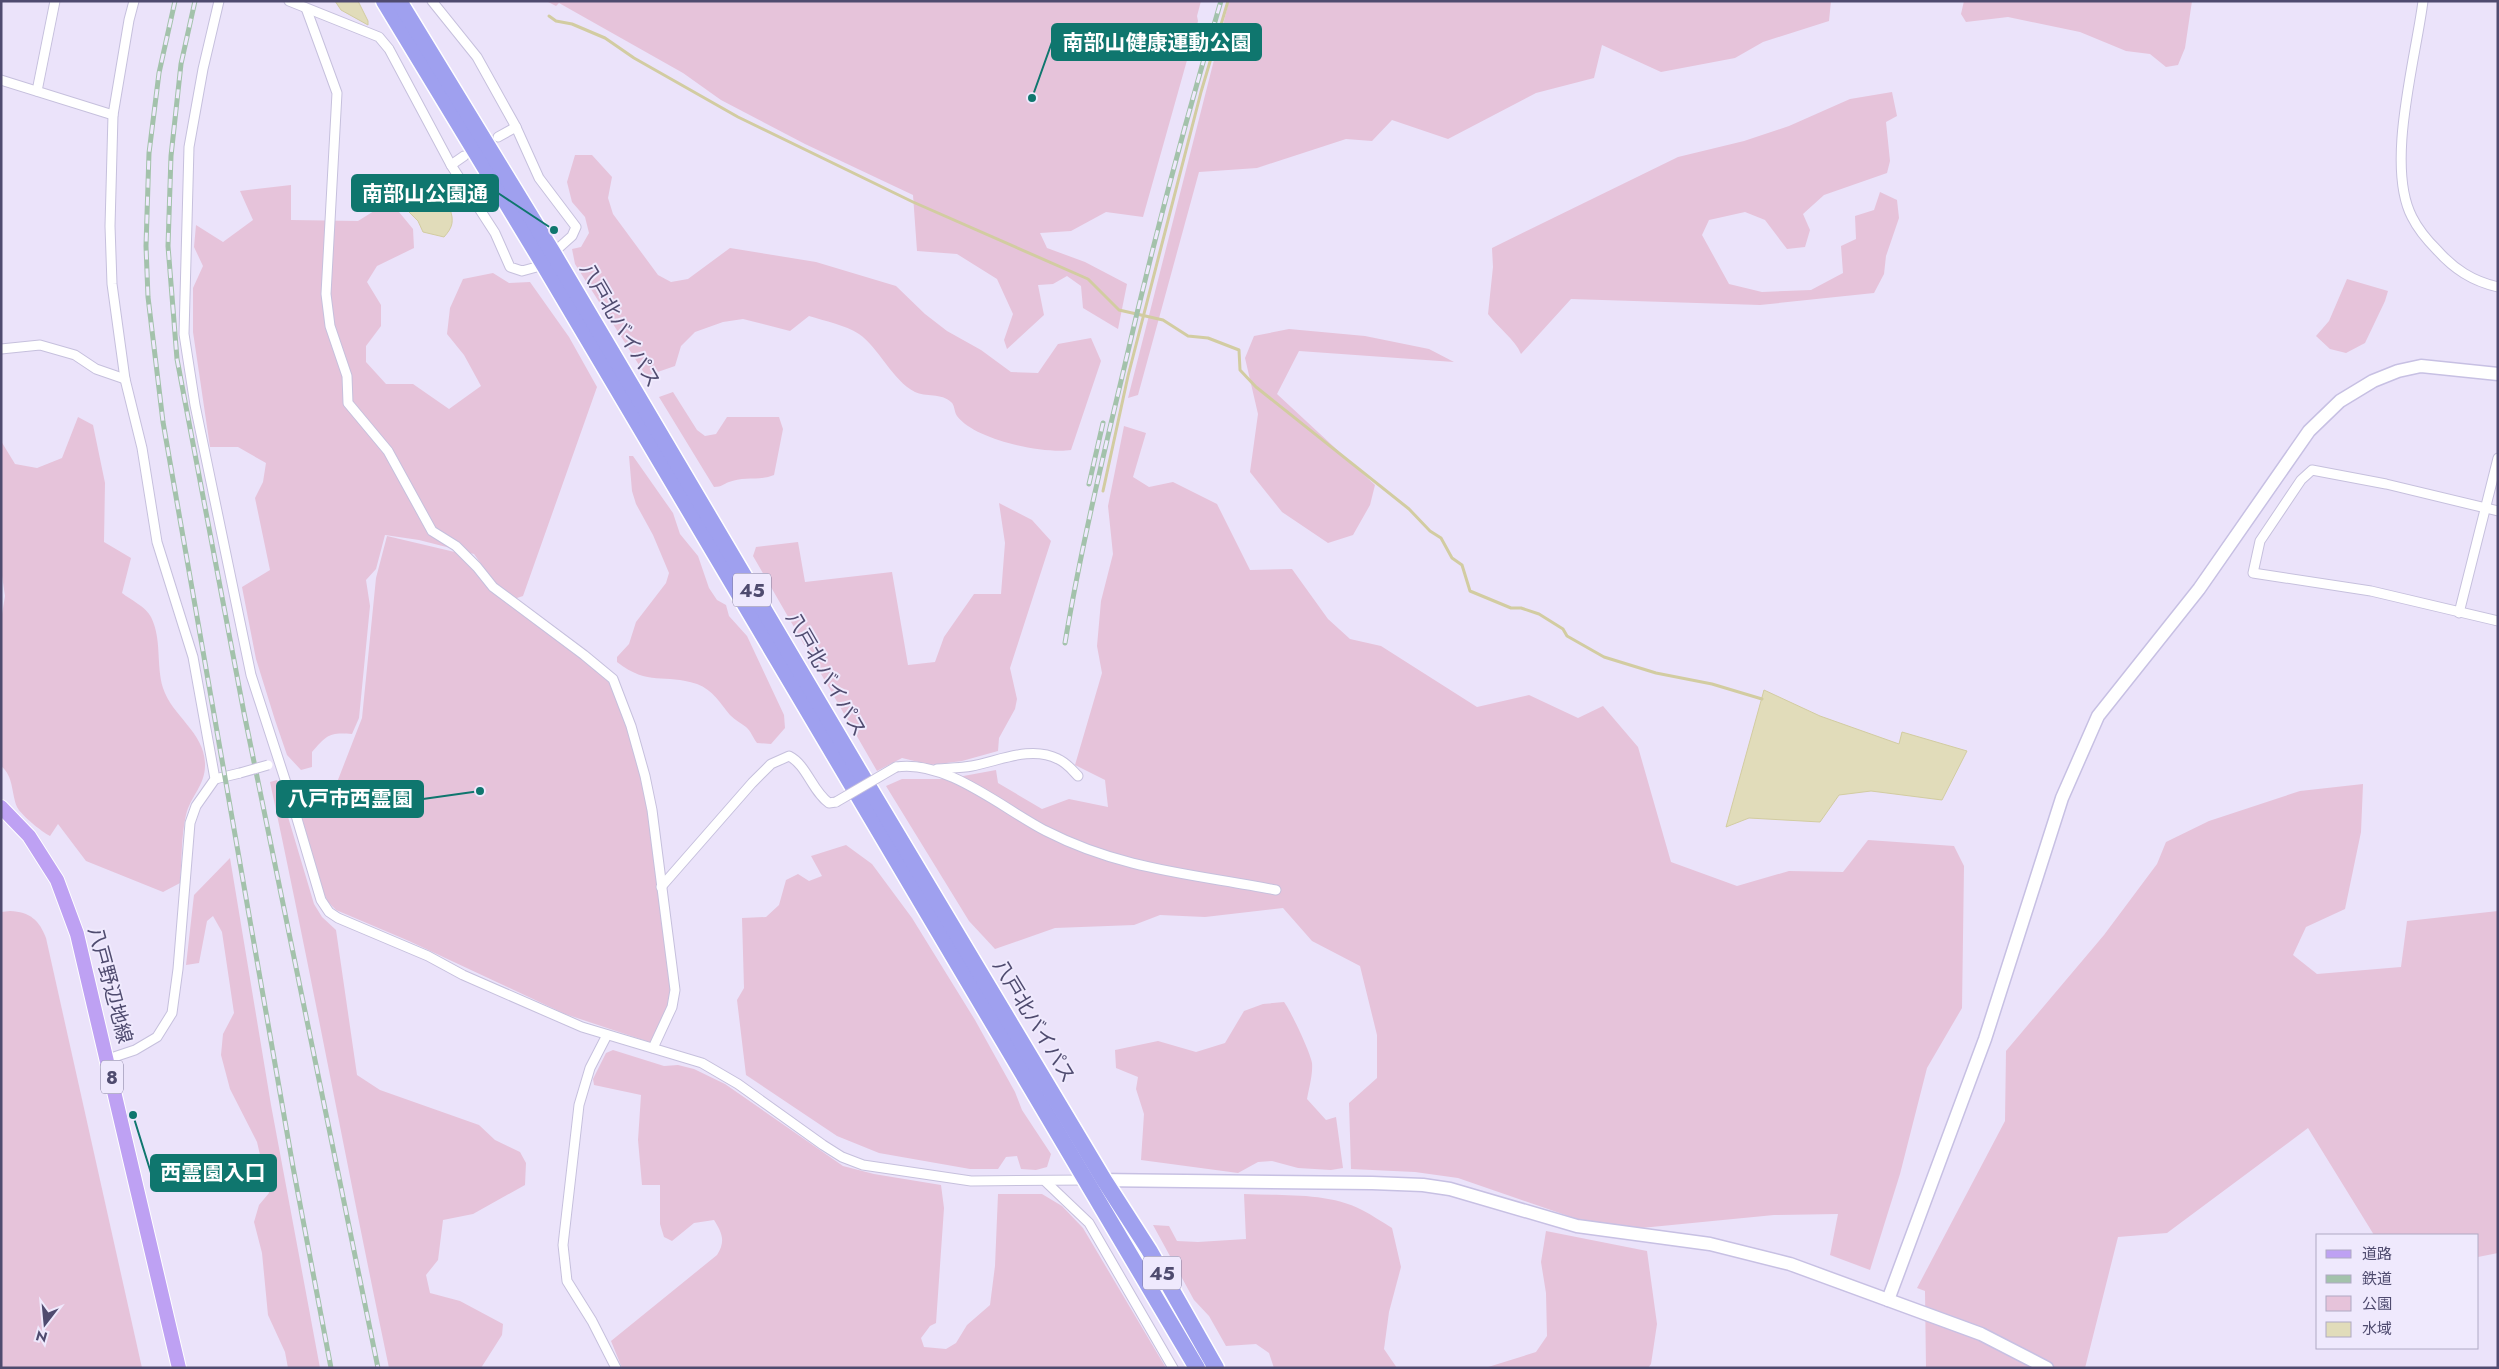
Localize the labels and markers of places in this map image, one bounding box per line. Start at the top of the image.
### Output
callout: 南部山健康運動公園 [1052,24,1261,60]
callout: 南部山公園通 [352,175,498,211]
callout: 八戸市西霊園 [277,781,423,817]
callout: 西霊園入口 [151,1155,276,1191]

